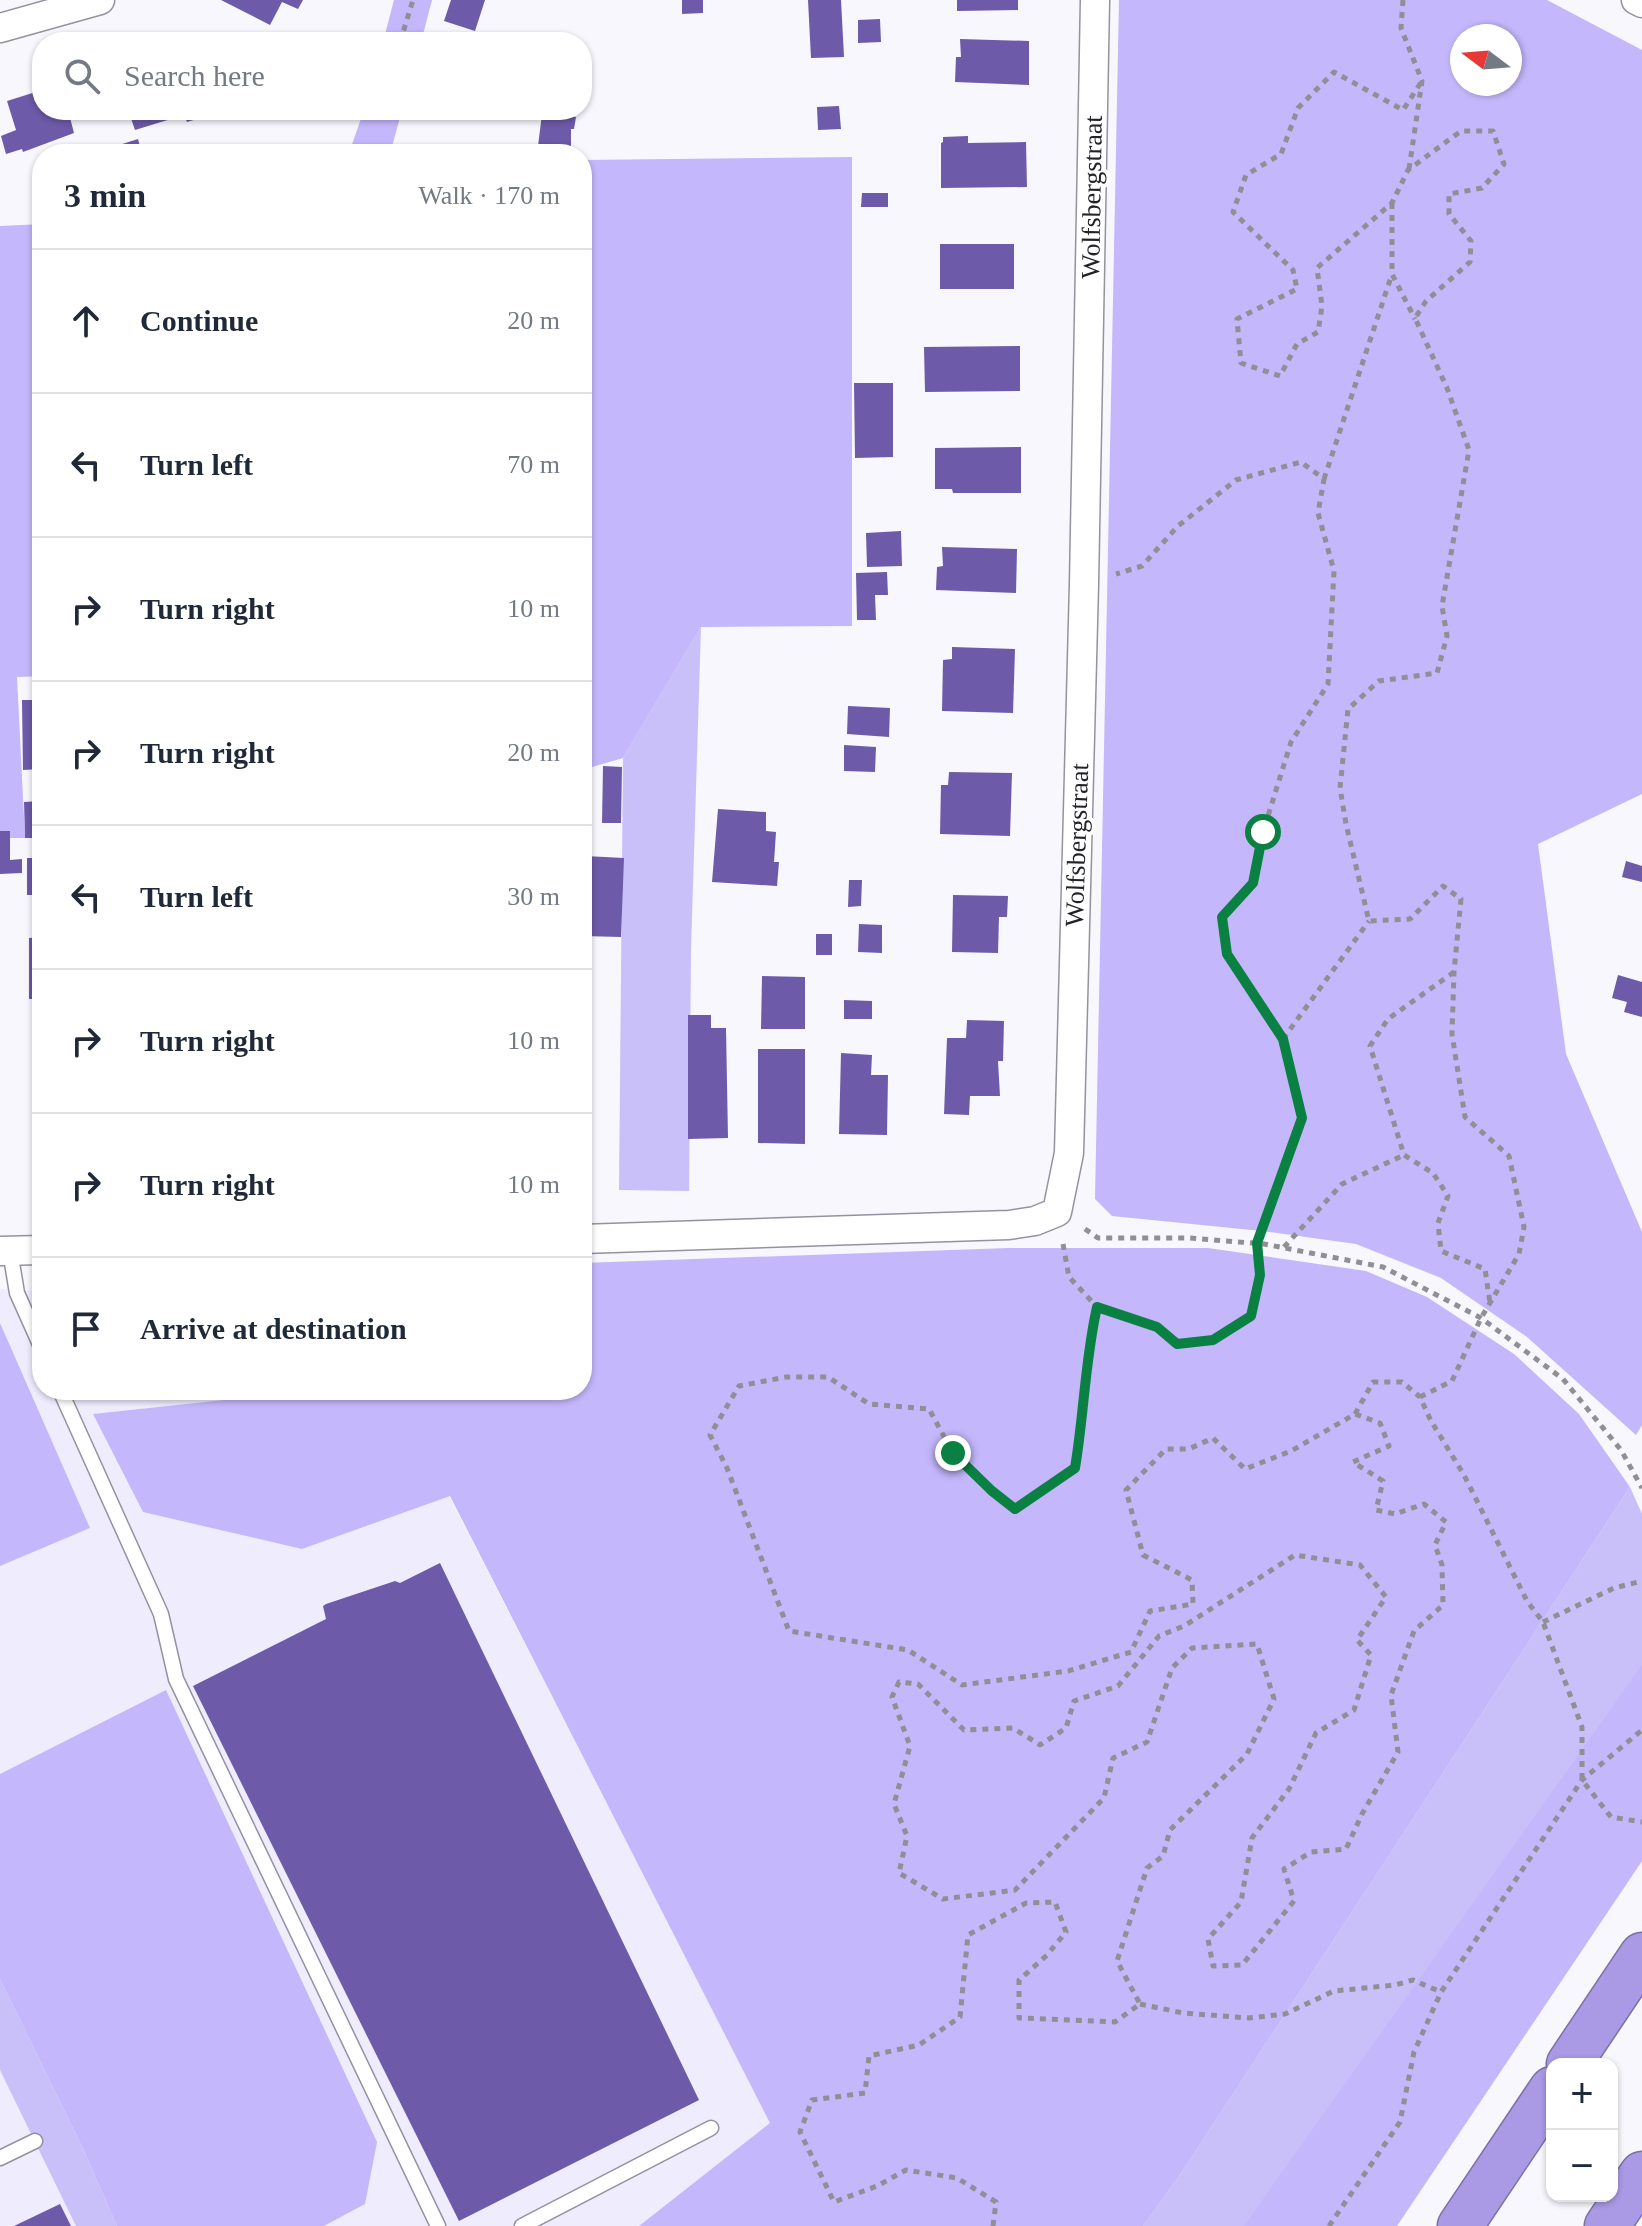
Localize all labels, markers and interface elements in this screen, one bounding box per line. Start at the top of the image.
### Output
north arrow [1450,24,1522,96]
search box [32,32,592,120]
icon: search [60,54,104,98]
text: Search here [124,59,265,92]
street label: Wolfsbergstraat [1076,114,1108,279]
text: 3 min [64,177,146,214]
text: Walk · 170 m [418,181,560,210]
icon: ahead [64,299,108,343]
text: Continue [140,304,258,337]
text: 20 m [507,306,560,335]
icon: left [64,443,108,487]
text: Turn left [140,448,253,481]
text: 70 m [507,450,560,479]
icon: right [64,587,108,631]
text: Turn right [140,592,275,625]
text: 10 m [507,594,560,623]
icon: right [64,731,108,775]
text: Turn right [140,736,275,769]
text: 20 m [507,738,560,767]
street label: Wolfsbergstraat [1060,762,1094,927]
route start [1245,814,1281,850]
icon: left [64,875,108,919]
text: Turn left [140,880,253,913]
text: 30 m [507,882,560,911]
icon: right [64,1019,108,1063]
text: Turn right [140,1024,275,1057]
text: 10 m [507,1026,560,1055]
icon: right [64,1163,108,1207]
text: Turn right [140,1168,275,1201]
text: 10 m [507,1170,560,1199]
icon: arrive [64,1307,108,1351]
text: Arrive at destination [140,1312,407,1345]
route end [935,1435,971,1471]
map controls [1546,2058,1618,2202]
button: + [1546,2058,1618,2130]
button: − [1546,2130,1618,2202]

